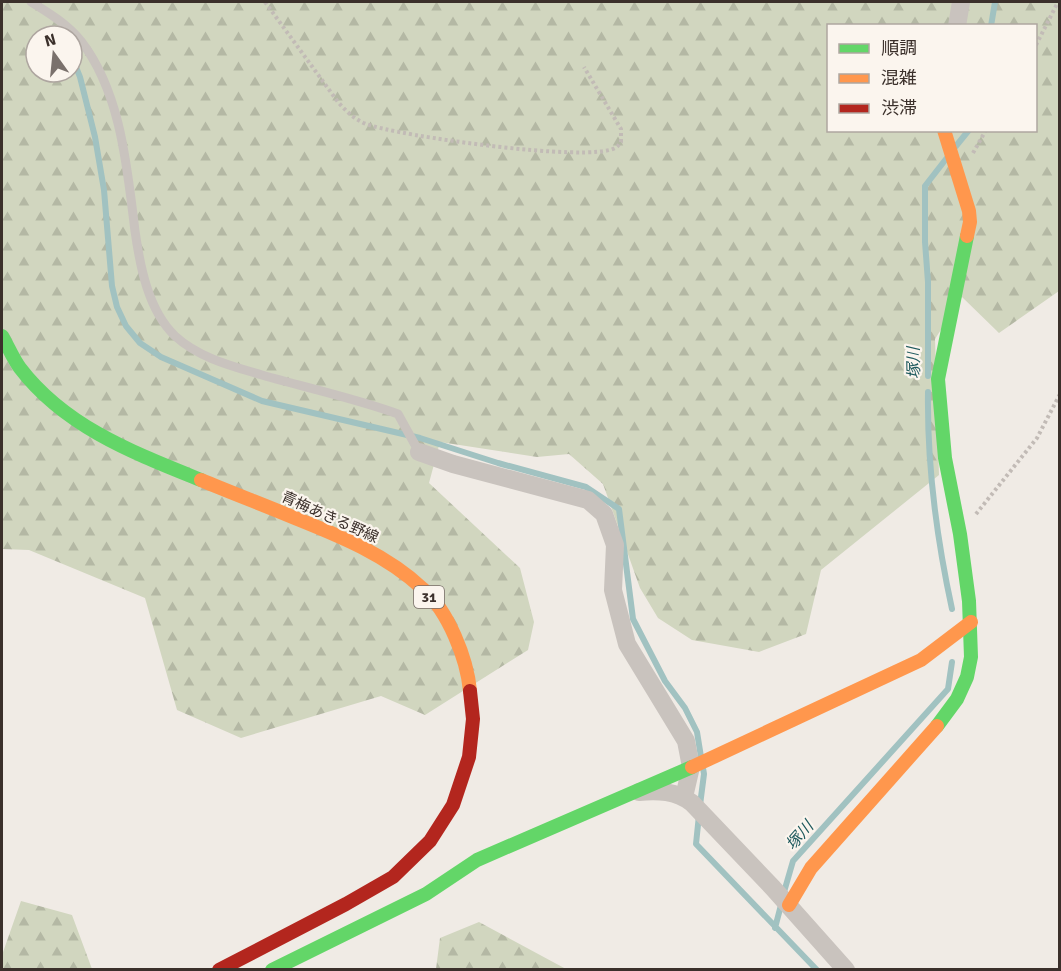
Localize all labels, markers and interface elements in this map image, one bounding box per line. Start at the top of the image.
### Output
north arrow [24,24,84,84]
legend [827,24,1037,132]
text: N [42,29,58,52]
text: 順調 [881,37,917,59]
text: 混雑 [881,67,917,89]
text: 渋滞 [881,97,917,119]
water label: 塚川 [904,345,924,379]
street label: 青梅あきる野線 [279,487,381,547]
road number: 31 [414,586,444,608]
water label: 塚川 [782,816,819,854]

